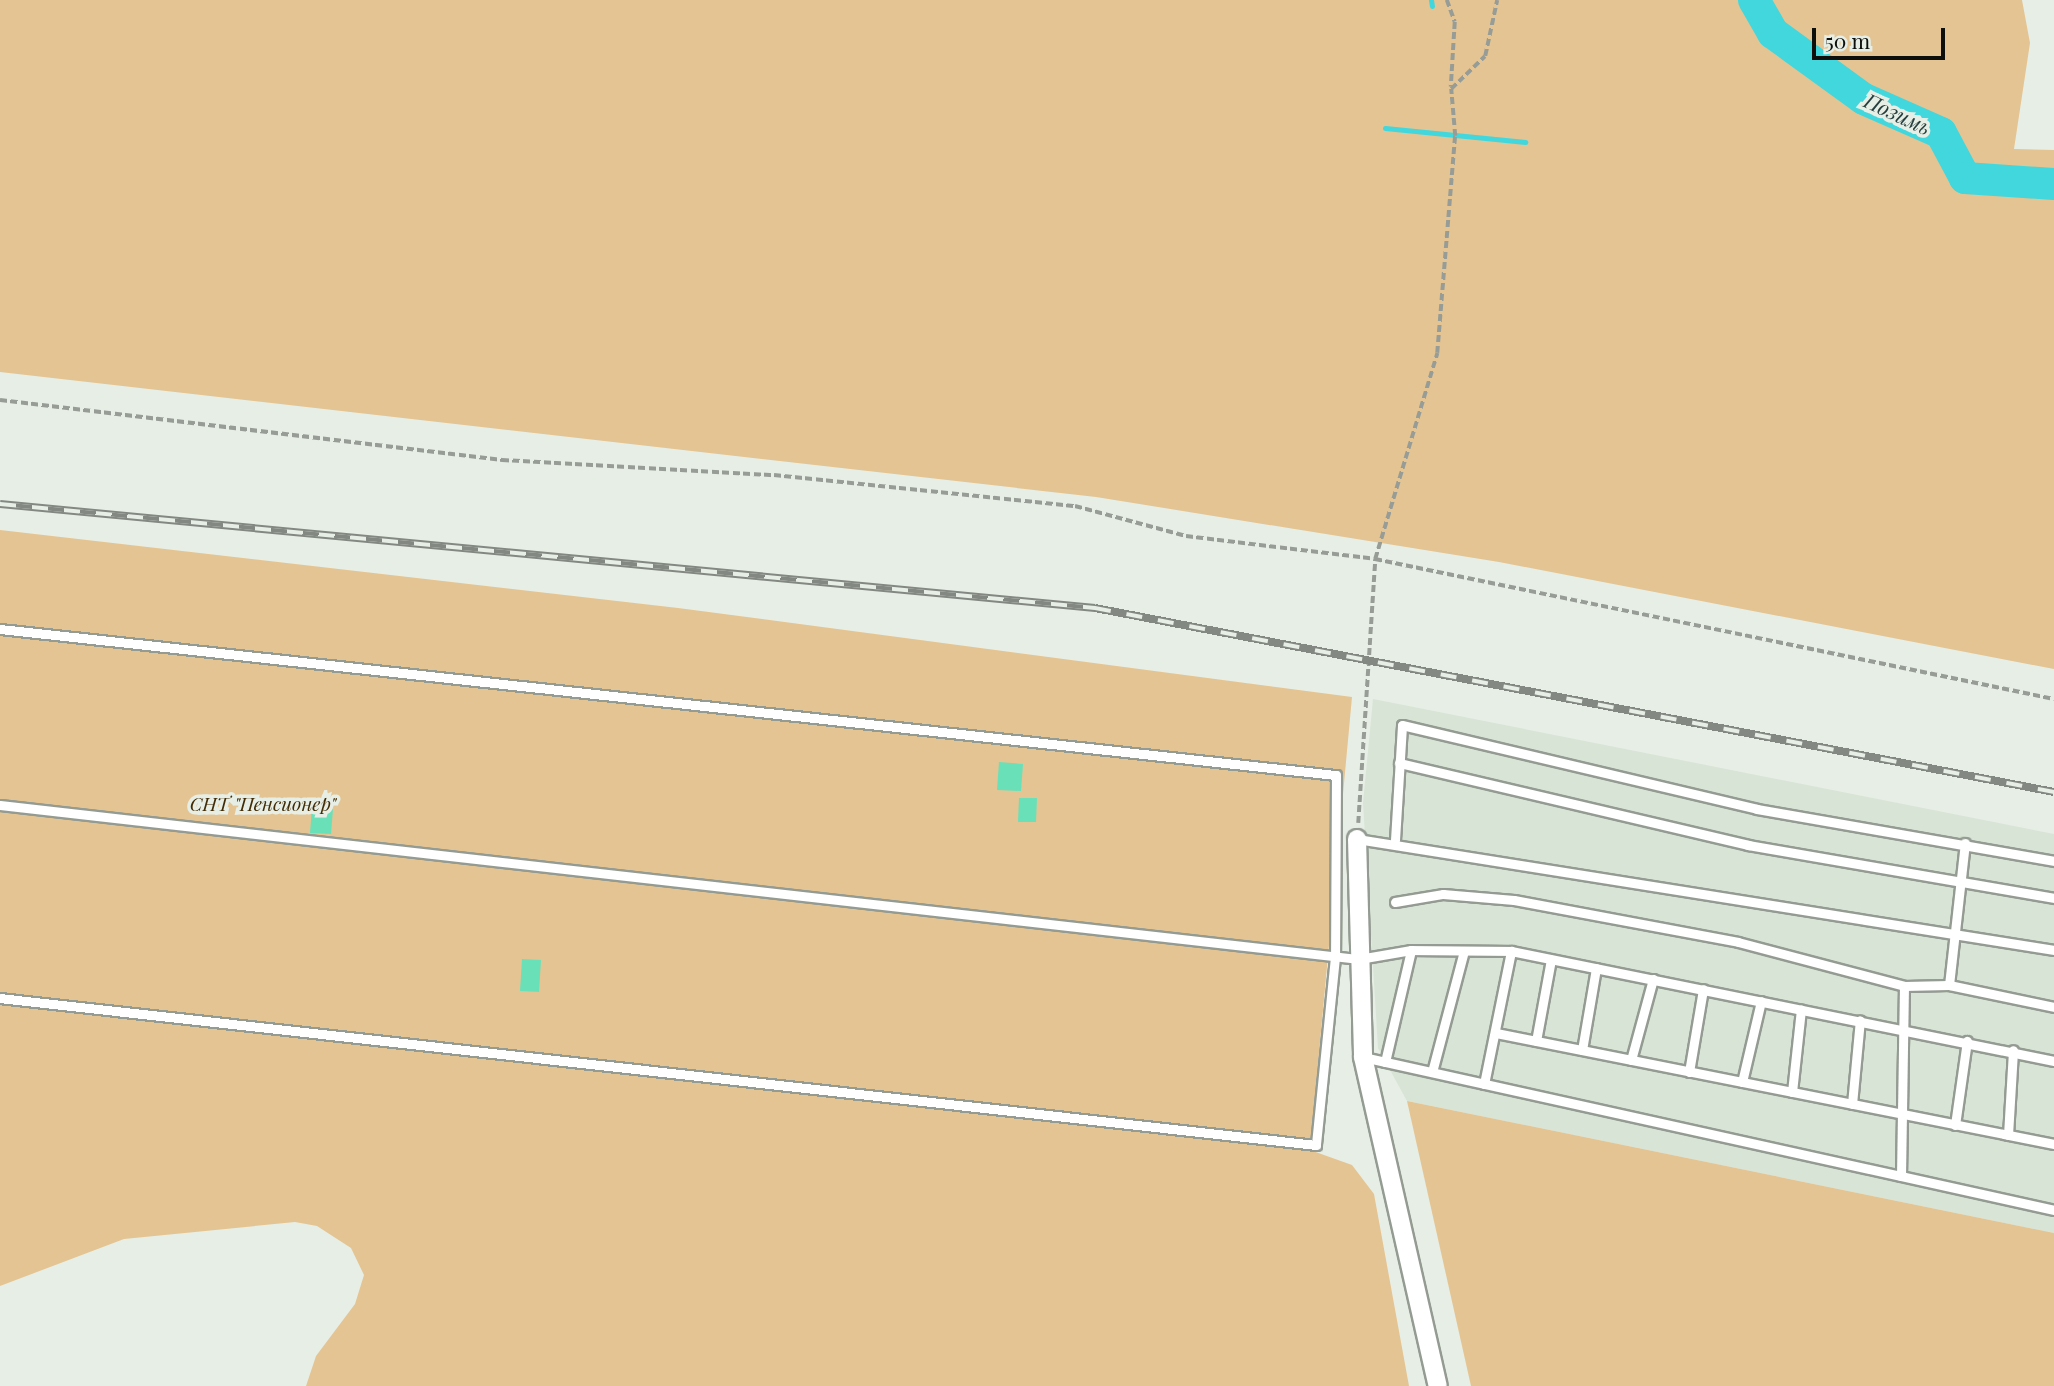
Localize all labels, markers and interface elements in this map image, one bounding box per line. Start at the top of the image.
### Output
scale bar [1816,14,1949,58]
text: 50 m [1825,26,1870,54]
water label: Позимь [1861,87,1935,139]
park label: СНТ "Пенсионер" [190,793,336,815]

